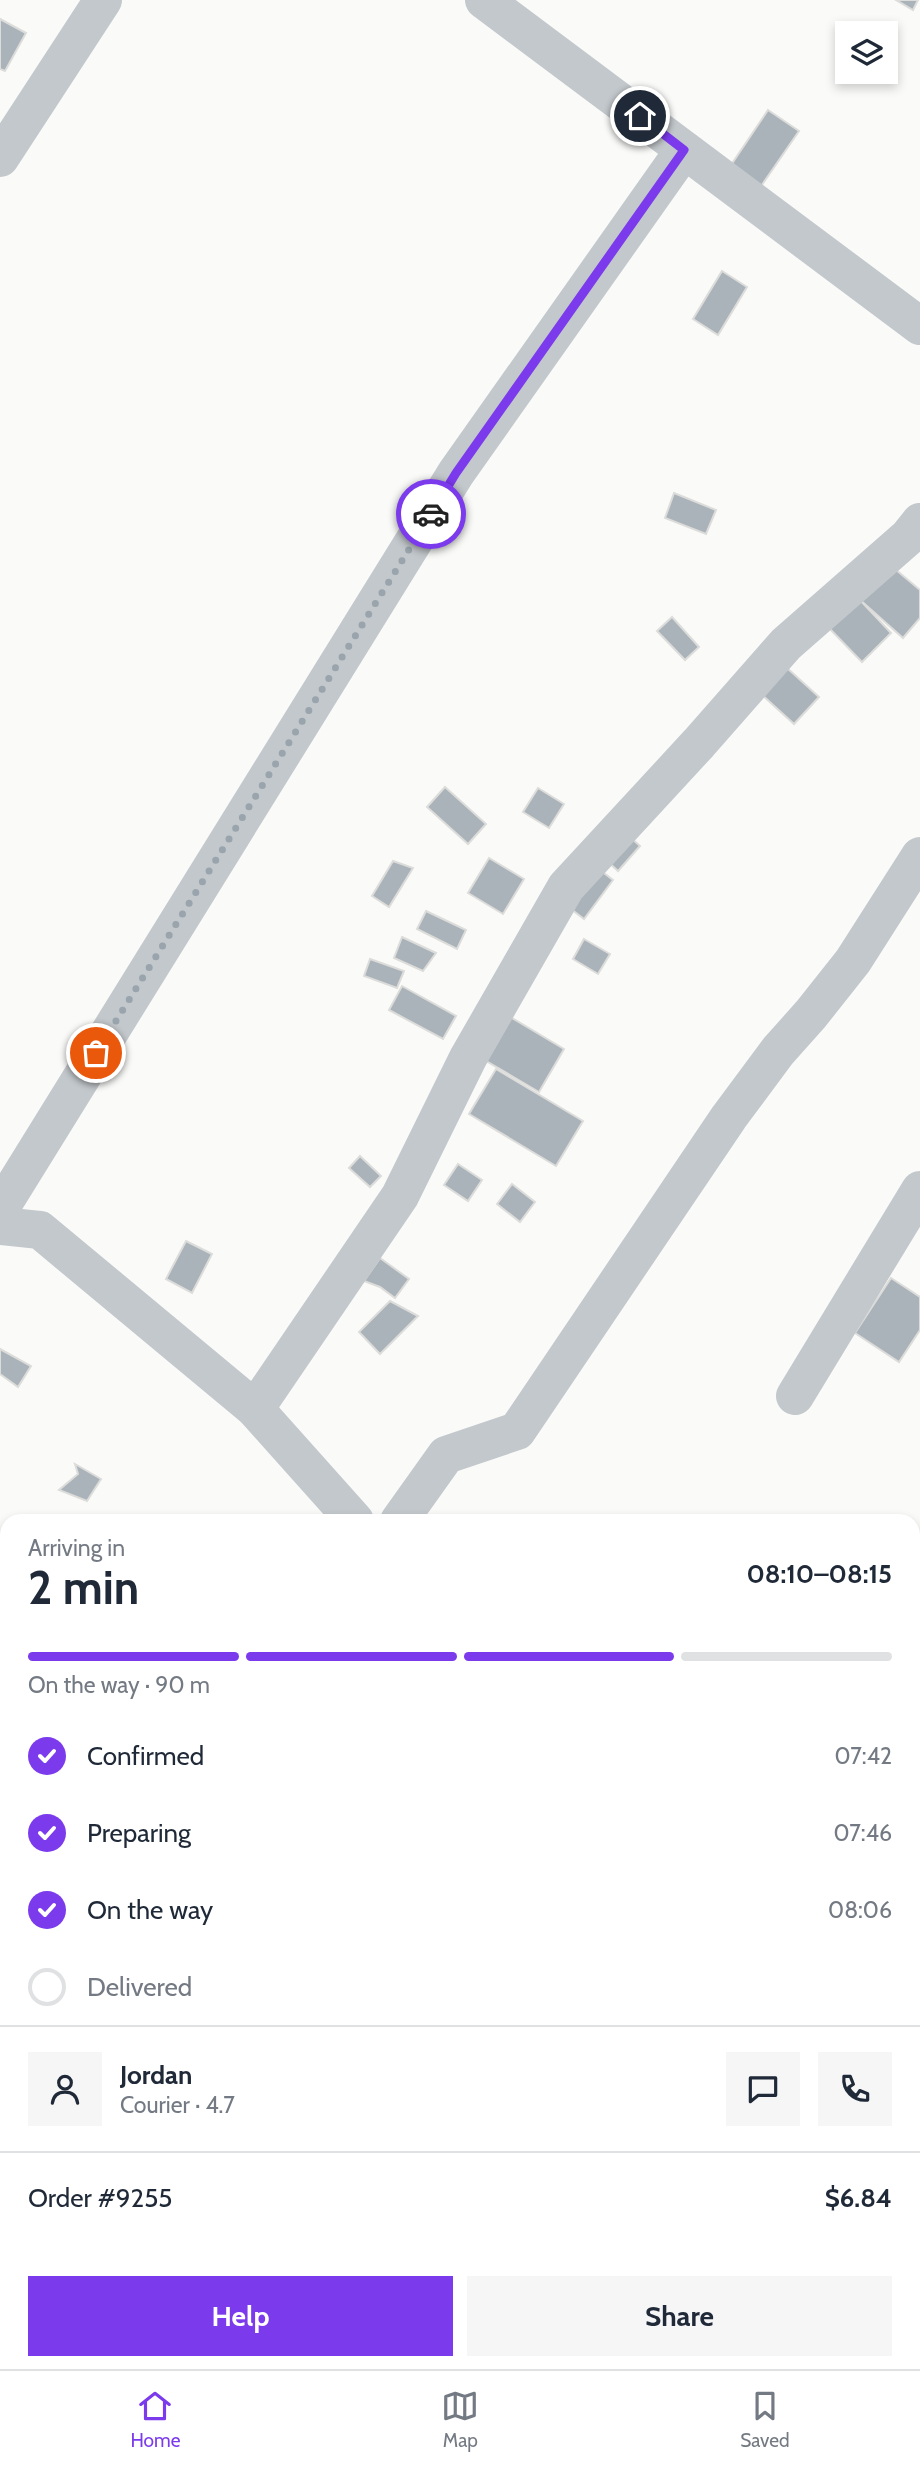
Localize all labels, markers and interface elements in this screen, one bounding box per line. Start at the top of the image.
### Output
map controls [835,21,898,84]
button: layers [835,21,898,84]
pin [610,86,670,146]
icon: home [621,97,659,135]
courier [396,479,466,549]
icon: car [412,495,450,533]
pin [66,1023,126,1083]
icon: bag [77,1034,115,1072]
text: Arriving in [28,1534,125,1562]
text: 08:10–08:15 [746,1558,892,1590]
text: 2 min [28,1560,139,1616]
text: On the way · 90 m [28,1671,210,1699]
icon: check [28,1737,66,1775]
text: Confirmed [87,1740,204,1772]
text: 07:42 [835,1742,892,1770]
icon: check [28,1814,66,1852]
text: Preparing [87,1817,191,1849]
text: 07:46 [833,1819,892,1847]
icon: check [28,1891,66,1929]
text: On the way [87,1894,213,1926]
text: 08:06 [828,1896,892,1924]
text: Delivered [87,1971,192,2003]
button: person [28,2052,102,2126]
button: chat [726,2052,800,2126]
button: phone [818,2052,892,2126]
text: Jordan [120,2059,192,2091]
text: Courier · 4.7 [120,2091,235,2119]
text: Order #9255 [28,2182,172,2214]
text: $6.84 [825,2182,892,2214]
button: Help [28,2276,453,2356]
button: Share [467,2276,892,2356]
tab: Home [130,2387,180,2452]
tab: Map [441,2387,479,2452]
tab: Saved [740,2387,790,2452]

